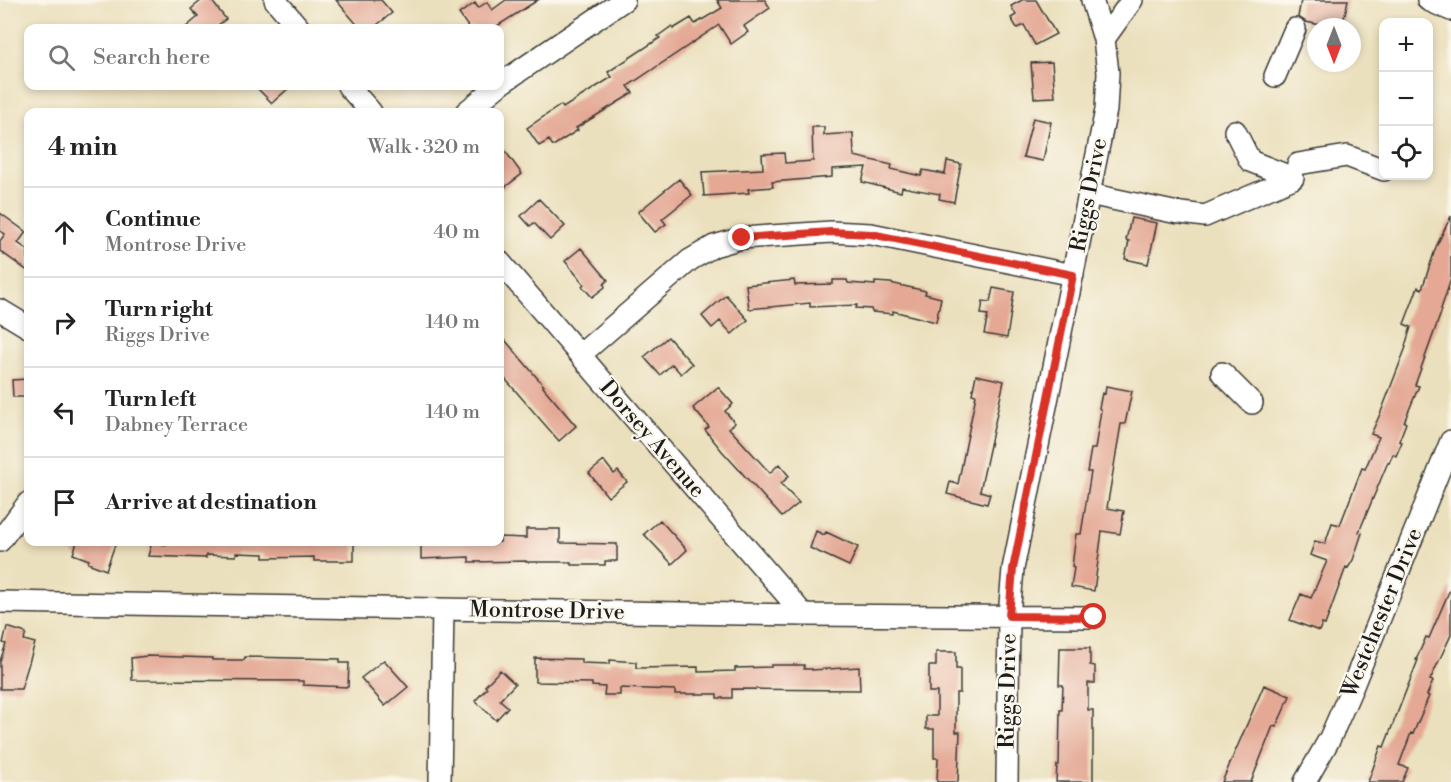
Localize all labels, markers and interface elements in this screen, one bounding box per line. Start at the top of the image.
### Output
north arrow [1307,18,1361,72]
map controls [1379,18,1433,180]
button: + [1379,18,1433,72]
search box [24,24,504,90]
icon: search [45,41,78,74]
text: Search here [93,44,210,71]
button: − [1379,72,1433,126]
button: locate [1379,126,1433,180]
text: 4 min [48,131,118,163]
text: Walk · 320 m [368,135,480,160]
street label: Riggs Drive [1065,136,1113,254]
text: Continue [105,206,201,233]
icon: ahead [48,216,81,249]
text: 40 m [433,220,480,245]
route end [728,224,754,250]
text: Montrose Drive [105,233,246,258]
text: Turn right [105,296,213,323]
icon: right [48,306,81,339]
text: 140 m [425,310,480,335]
text: Riggs Drive [105,323,210,348]
street label: Dorsey Avenue [593,375,711,503]
text: Turn left [105,386,196,413]
icon: left [48,396,81,429]
text: 140 m [425,400,480,425]
text: Dabney Terrace [105,413,248,438]
icon: arrive [48,486,81,519]
text: Arrive at destination [105,489,317,516]
street label: Westchester Drive [1335,524,1428,703]
street label: Montrose Drive [469,596,625,626]
route start [1080,603,1106,629]
street label: Riggs Drive [993,633,1023,749]

